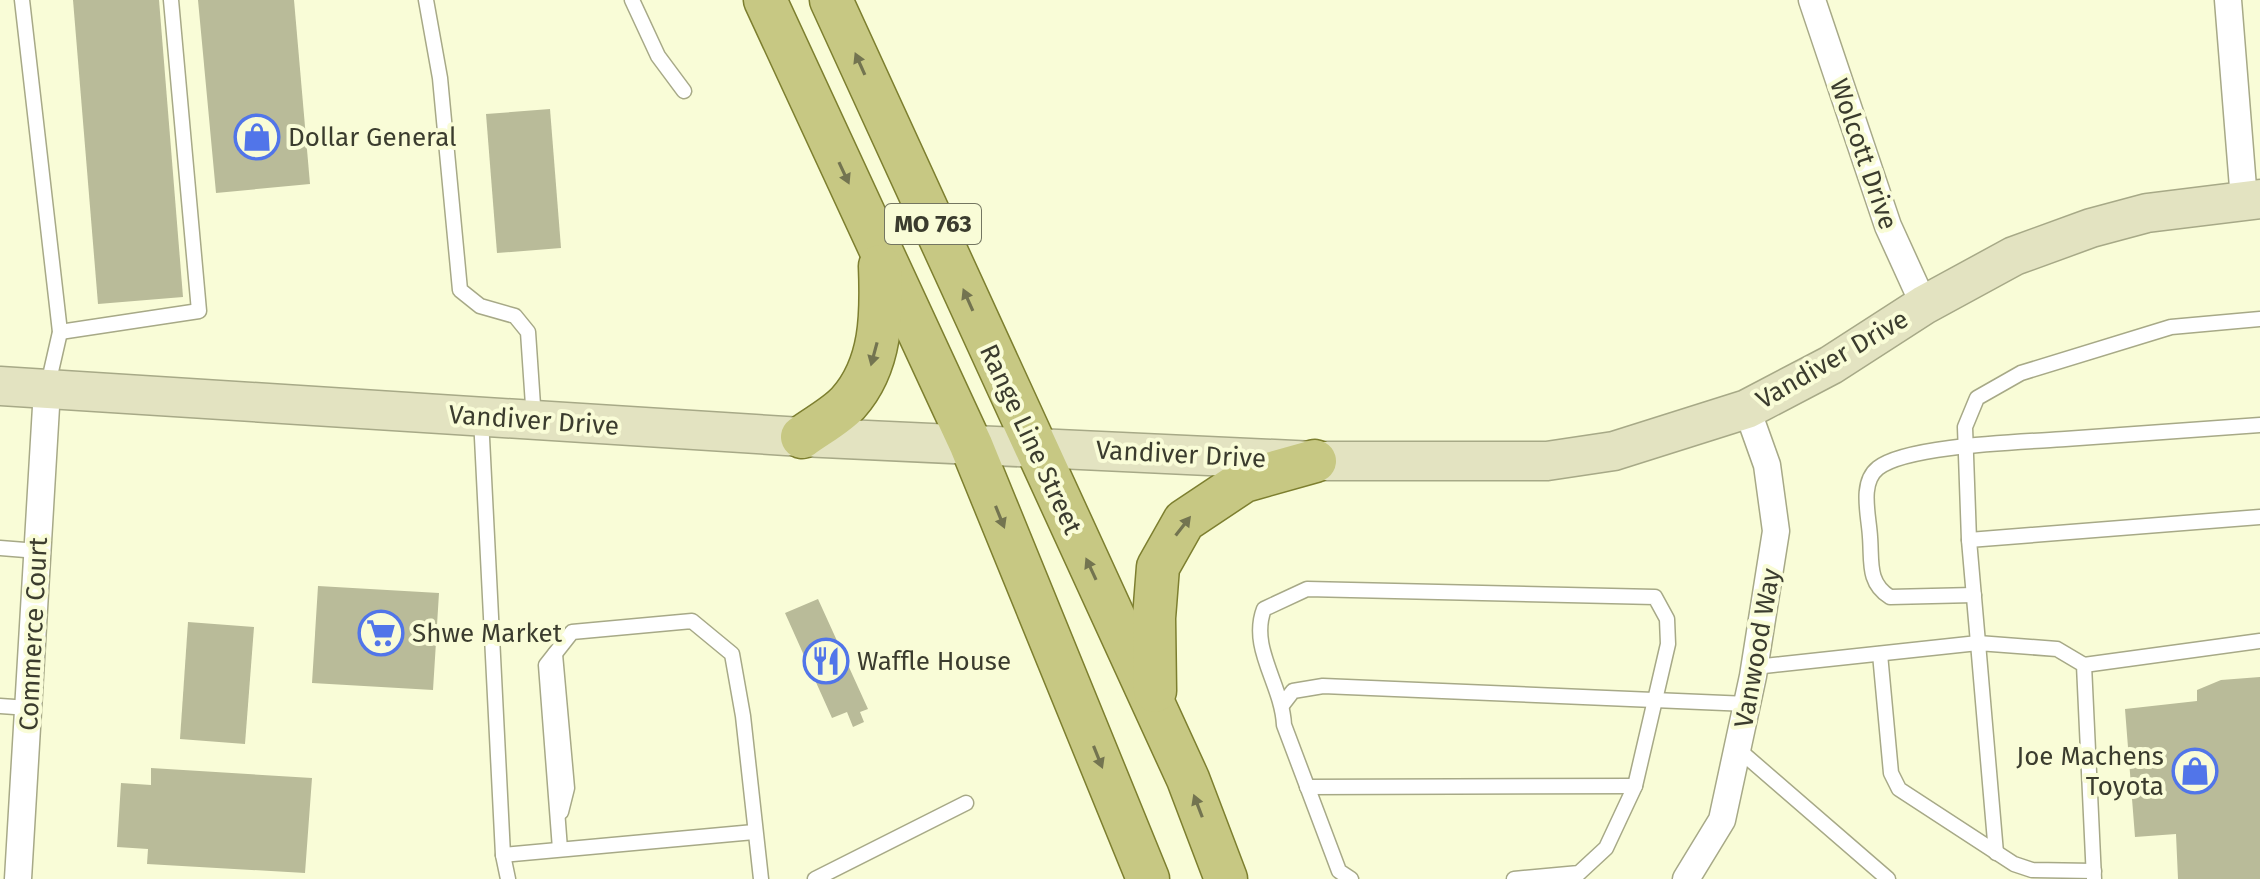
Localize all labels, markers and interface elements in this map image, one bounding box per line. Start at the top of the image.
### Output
one-way arrow [853,52,867,76]
street label: Wolcott Drive [1823,75,1904,234]
shop icon: Dollar General [233,113,281,161]
place label: Dollar General [288,122,457,153]
one-way arrow [837,161,851,185]
road number: MO 763 [885,204,981,244]
one-way arrow [961,289,975,312]
street label: Vandiver Drive [1751,303,1914,415]
street label: Range Line Street [973,339,1088,540]
one-way arrow [867,342,879,367]
street label: Vandiver Drive [448,399,620,442]
street label: Vandiver Drive [1095,435,1267,474]
one-way arrow [994,505,1007,529]
one-way arrow [1175,516,1192,537]
street label: Commerce Court [13,536,54,732]
one-way arrow [1084,558,1098,581]
street label: Vanwood Way [1728,566,1787,730]
supermarket icon: Shwe Market [357,609,405,657]
place label: Shwe Market [412,618,563,649]
restaurant icon: Waffle House [802,637,850,685]
place label: Waffle House [857,646,1011,677]
place label: Joe Machens Toyota [2016,741,2164,802]
one-way arrow [1092,745,1105,769]
shop icon: Joe Machens Toyota [2171,747,2219,795]
one-way arrow [1191,794,1204,818]

